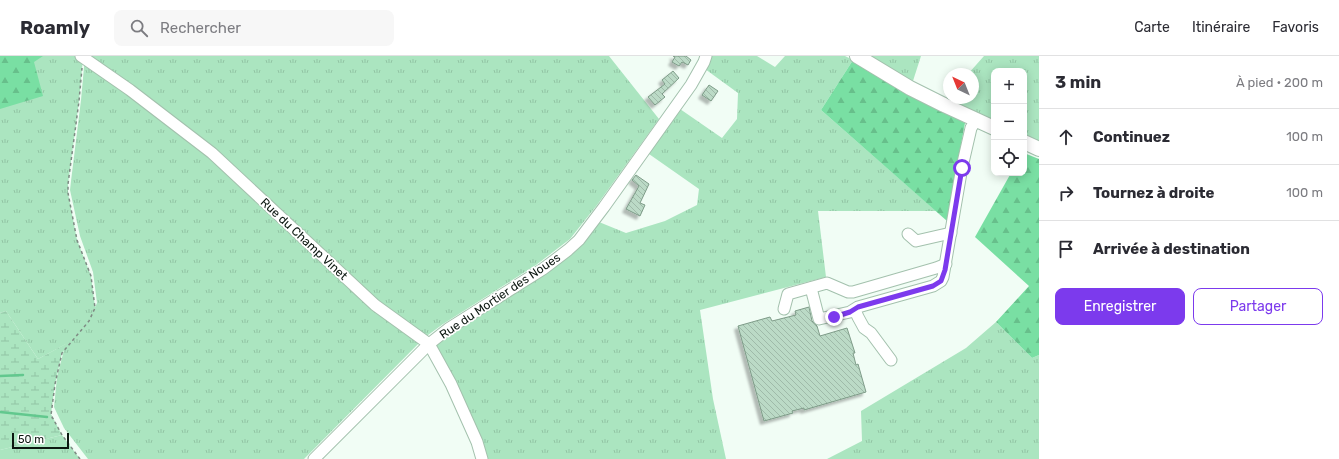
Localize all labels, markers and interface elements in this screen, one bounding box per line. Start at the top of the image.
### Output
search box [114,10,394,46]
text: Roamly [20,16,90,39]
icon: search [128,17,150,39]
text: Rechercher [160,19,241,37]
text: Carte [1134,19,1170,36]
text: Itinéraire [1192,19,1250,36]
text: Favoris [1272,19,1319,36]
north arrow [943,68,979,104]
map controls [991,68,1027,176]
button: + [991,68,1027,104]
text: 3 min [1055,72,1101,92]
text: À pied · 200 m [1236,75,1323,90]
button: − [991,104,1027,140]
icon: ahead [1055,126,1077,148]
text: Continuez [1093,128,1170,146]
text: 100 m [1286,129,1323,144]
button: locate [991,140,1027,176]
route start [953,159,971,177]
icon: right [1055,182,1077,204]
text: Tournez à droite [1093,184,1214,202]
text: 100 m [1286,185,1323,200]
street label: Rue du Champ Vinet [258,195,351,283]
icon: arrive [1055,238,1077,260]
text: Arrivée à destination [1093,240,1250,258]
street label: Rue du Mortier des Noues [437,250,563,342]
button: Enregistrer [1055,288,1185,325]
button: Partager [1193,288,1323,325]
route end [825,308,843,326]
scale bar [12,431,69,450]
text: 50 m [18,433,44,446]

